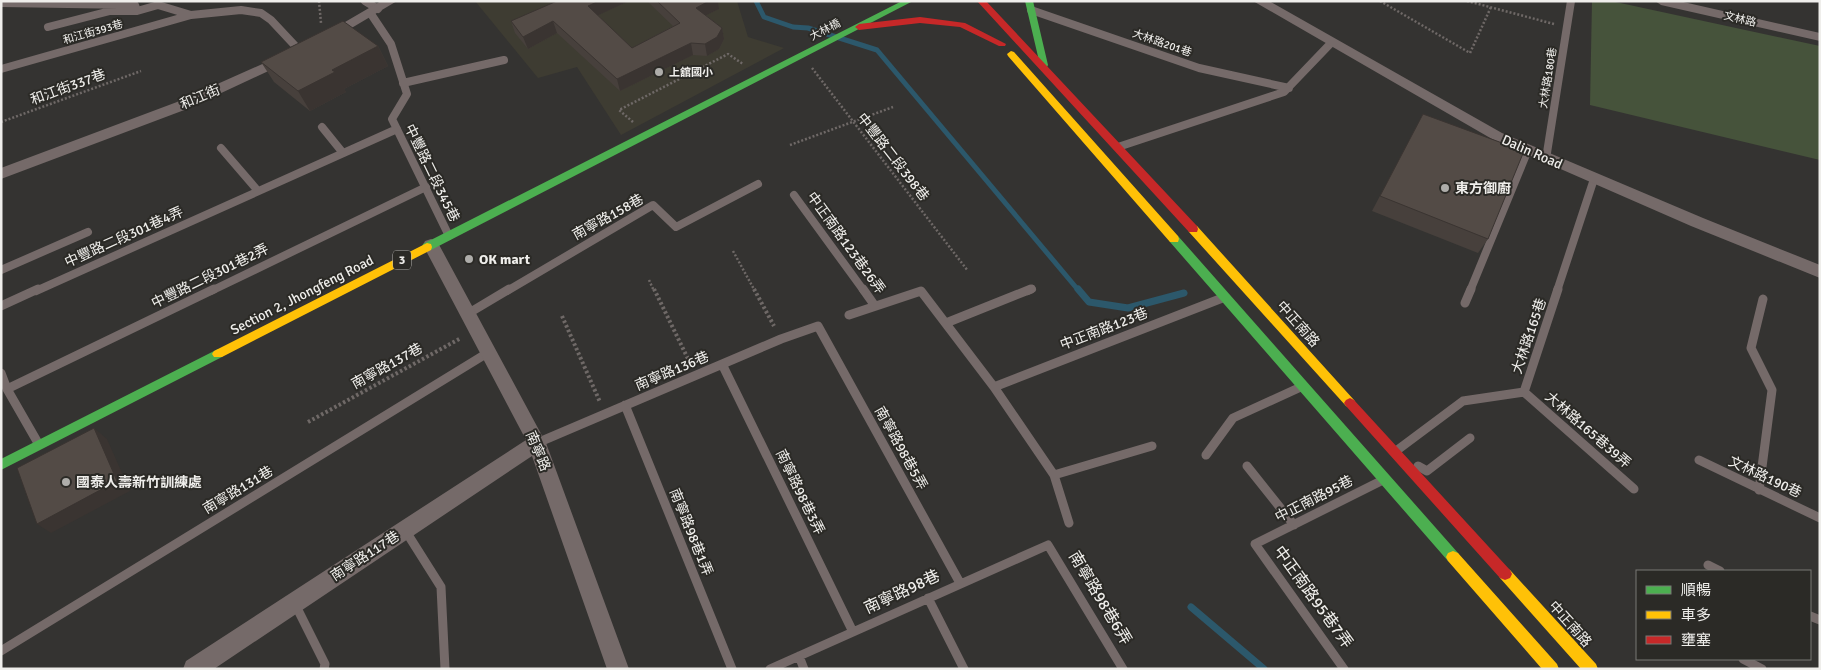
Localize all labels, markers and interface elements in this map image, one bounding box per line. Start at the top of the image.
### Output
street label: 文林路 [1722,9,1758,29]
street label: 和江街393巷 [61,17,125,47]
street label: 大林橋 [807,17,843,43]
street label: 大林路201巷 [1131,27,1193,59]
street label: 大林路180巷 [1537,46,1559,110]
street label: 和江街337巷 [28,66,108,108]
marker: 上舘國小 [653,66,665,78]
place label: 上舘國小 [669,66,713,79]
street label: 和江街 [177,81,223,113]
street label: 中豐路二段398巷 [853,110,933,204]
street label: 中豐路二段345巷 [401,121,463,225]
street label: Dalin Road [1499,131,1565,173]
place label: 東方御廚 [1455,180,1511,197]
marker: 東方御廚 [1439,182,1451,194]
street label: 中正南路123巷26弄 [803,189,889,297]
street label: 南寧路158巷 [569,190,647,244]
street label: 中豐路二段301巷4弄 [62,203,186,271]
street label: 中豐路二段301巷2弄 [149,240,271,312]
road number: 3 [393,250,411,270]
street label: Section 2, Jhongfeng Road [228,251,376,339]
place label: OK mart [479,251,531,268]
marker: OK mart [463,253,475,265]
street label: 大林路165巷 [1508,296,1550,376]
street label: 中正南路 [1273,298,1323,350]
street label: 中正南路123巷 [1058,304,1150,354]
street label: 南寧路137巷 [348,339,426,393]
street label: 南寧路136巷 [632,348,712,394]
street label: 大林路165巷39弄 [1542,388,1634,472]
street label: 南寧路98巷5弄 [871,403,931,493]
street label: 南寧路 [522,428,554,474]
street label: 南寧路98巷3弄 [772,447,828,537]
street label: 文林路190巷 [1726,453,1804,501]
street label: 南寧路131巷 [200,462,276,518]
street label: 中正南路95巷 [1272,472,1356,526]
place label: 國泰人壽新竹訓練處 [76,474,202,491]
marker: 國泰人壽新竹訓練處 [60,476,72,488]
street label: 南寧路98巷1弄 [666,486,716,578]
street label: 南寧路117巷 [327,527,403,585]
street label: 中正南路95巷7弄 [1269,542,1357,652]
street label: 南寧路98巷6弄 [1064,547,1136,649]
street label: 南寧路98巷 [861,566,943,618]
legend [1636,570,1811,660]
text: 順暢 [1681,581,1711,599]
street label: 中正南路 [1545,598,1595,650]
text: 車多 [1681,606,1711,624]
text: 壅塞 [1681,631,1711,649]

